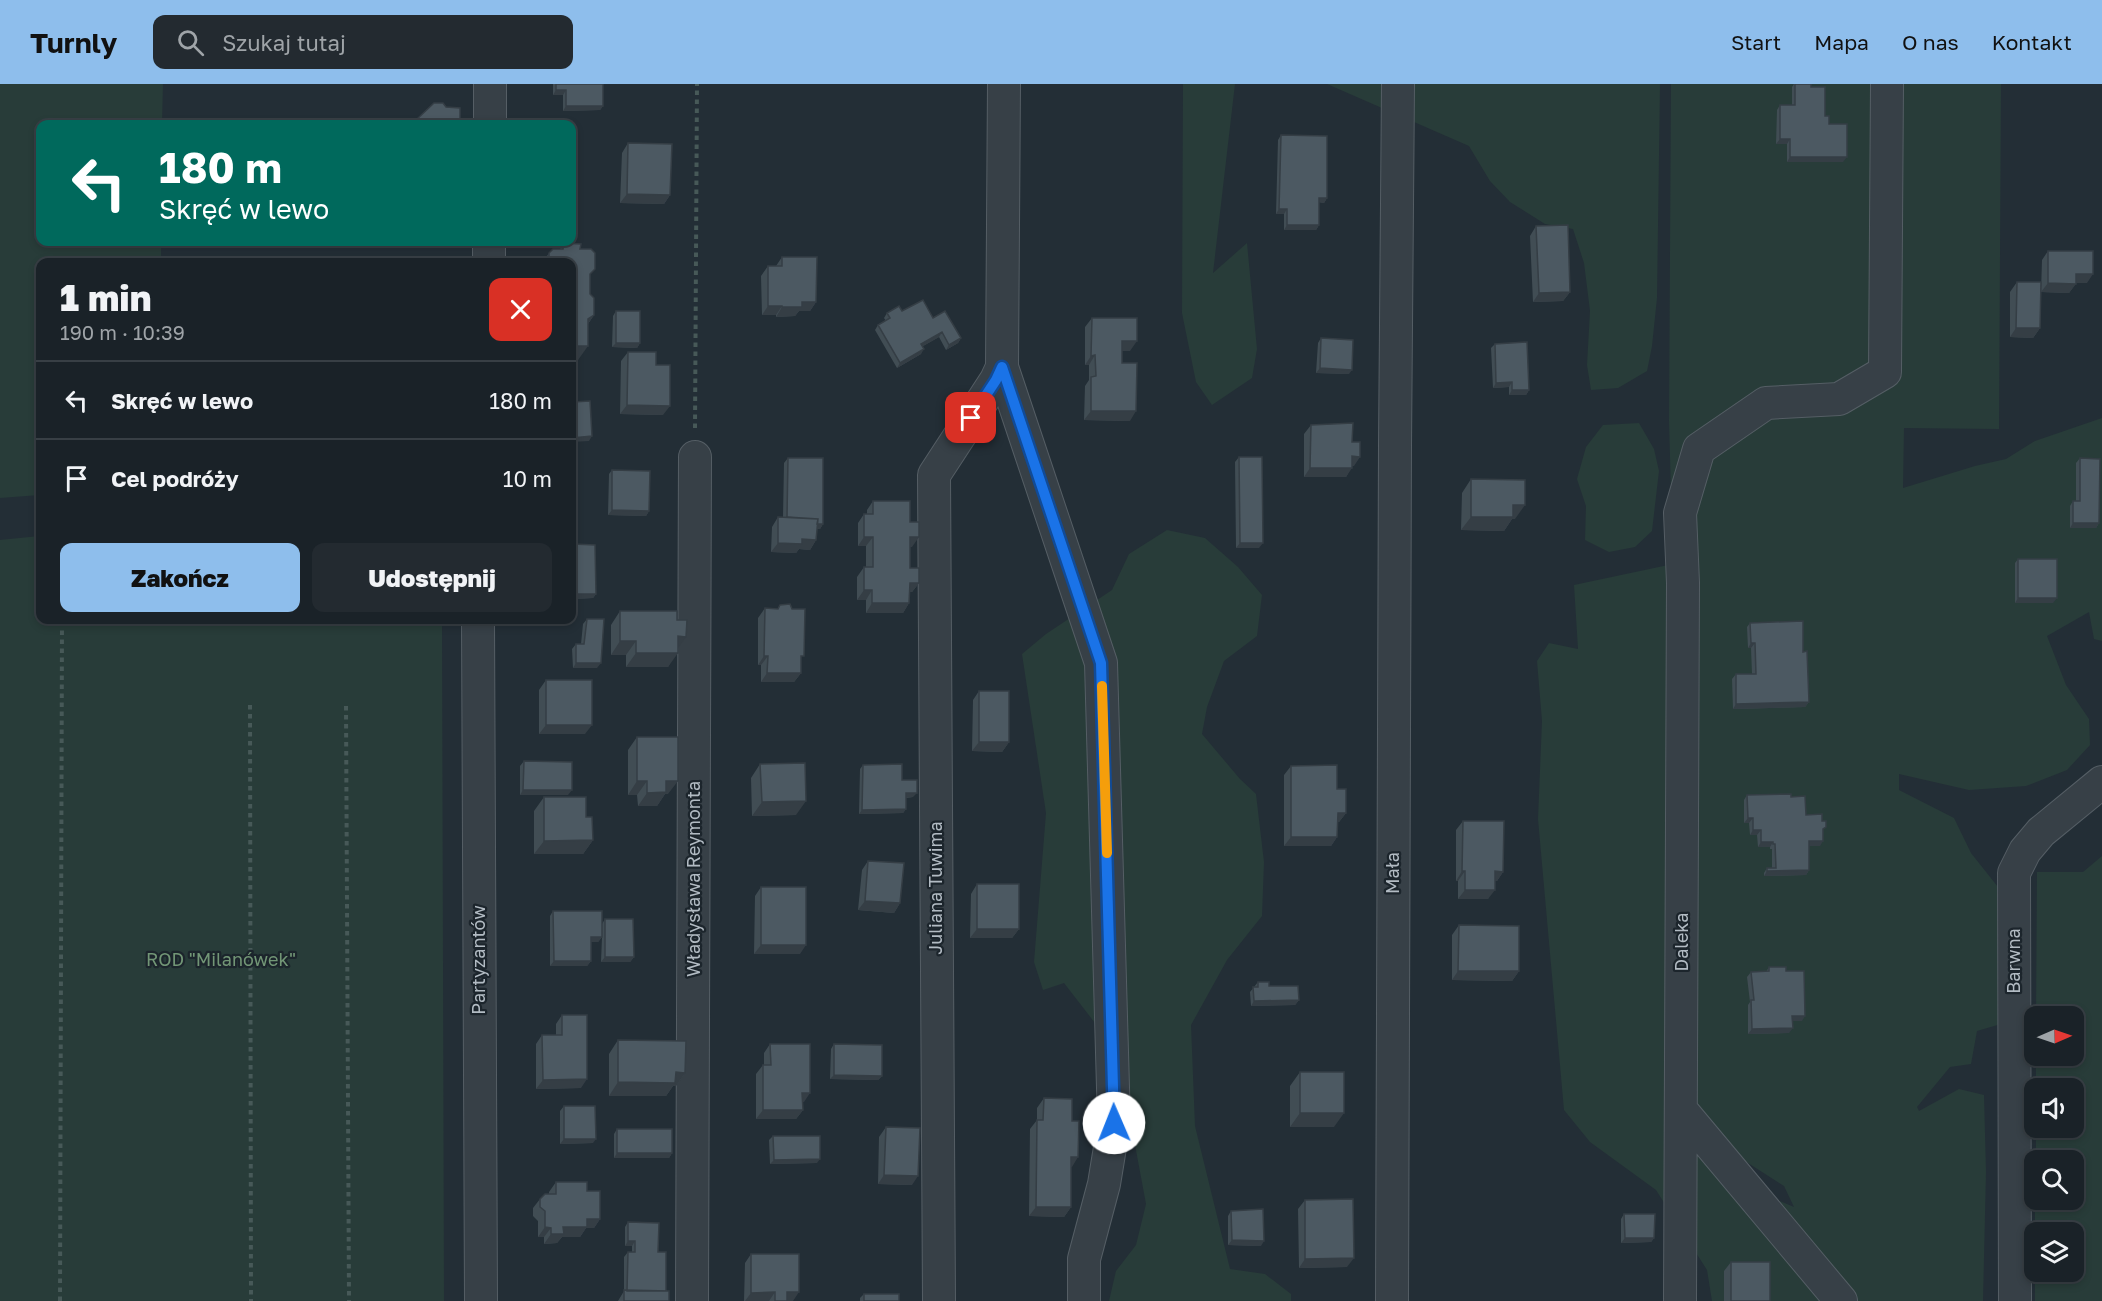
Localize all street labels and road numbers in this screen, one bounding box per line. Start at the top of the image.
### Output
street label: Władysława Reymonta [682,781,704,977]
street label: Juliana Tuwima [924,821,946,955]
street label: Mała [1381,852,1403,894]
street label: Partyzantów [467,905,489,1015]
street label: Daleka [1670,913,1692,971]
street label: Barwna [2002,928,2024,994]

